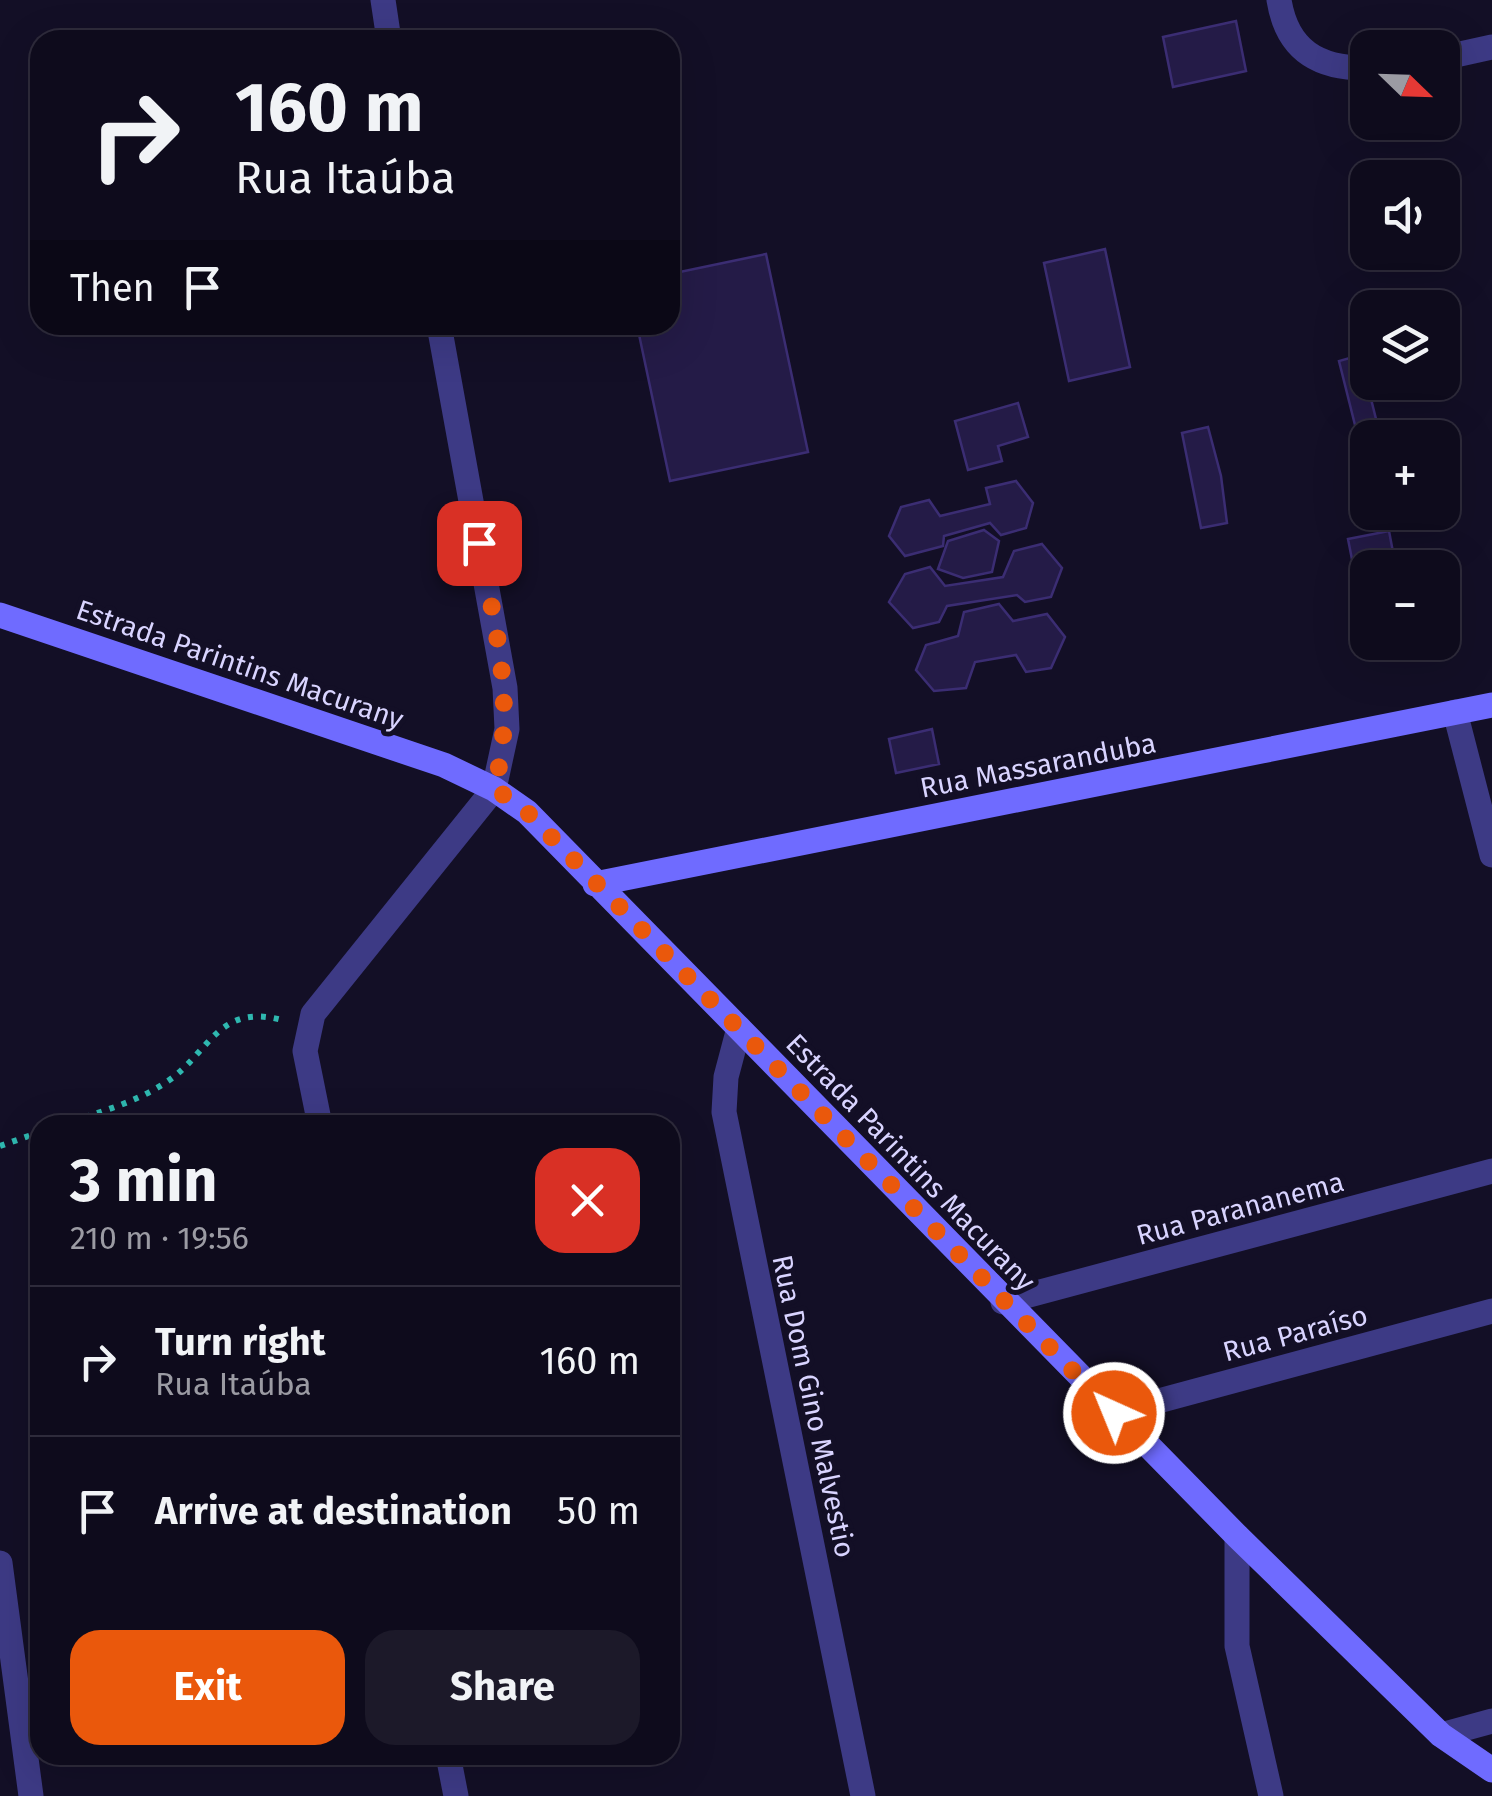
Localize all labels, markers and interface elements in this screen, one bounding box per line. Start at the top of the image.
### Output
north arrow [1350,30,1460,140]
map controls [1350,30,1460,660]
text: 160 m [235,66,424,150]
icon: right [70,70,200,200]
text: Rua Itaúba [235,151,455,205]
button: sound [1350,160,1460,270]
icon: arrive [175,260,230,315]
text: Then [70,265,155,311]
button: layers [1350,290,1460,400]
button: + [1350,420,1460,530]
pin [437,501,522,586]
icon: arrive [452,516,507,571]
button: − [1350,550,1460,660]
street label: Estrada Parintins Macurany [72,593,408,736]
street label: Rua Massaranduba [917,726,1159,805]
street label: Estrada Parintins Macurany [779,1027,1042,1298]
text: 3 min [70,1145,218,1217]
button: close [535,1148,640,1253]
street label: Rua Parananema [1133,1165,1347,1252]
text: 210 m · 19:56 [70,1219,249,1257]
street label: Rua Dom Gino Malvestio [765,1252,862,1560]
street label: Rua Paraíso [1219,1298,1371,1369]
text: Turn right [155,1319,325,1365]
icon: right [70,1334,125,1389]
text: 160 m [539,1338,640,1384]
position arrow [1062,1361,1166,1465]
text: Rua Itaúba [155,1365,312,1403]
icon: arrive [70,1484,125,1539]
text: Arrive at destination [155,1488,512,1534]
text: 50 m [557,1488,640,1534]
button: Exit [70,1630,345,1745]
button: Share [365,1630,640,1745]

